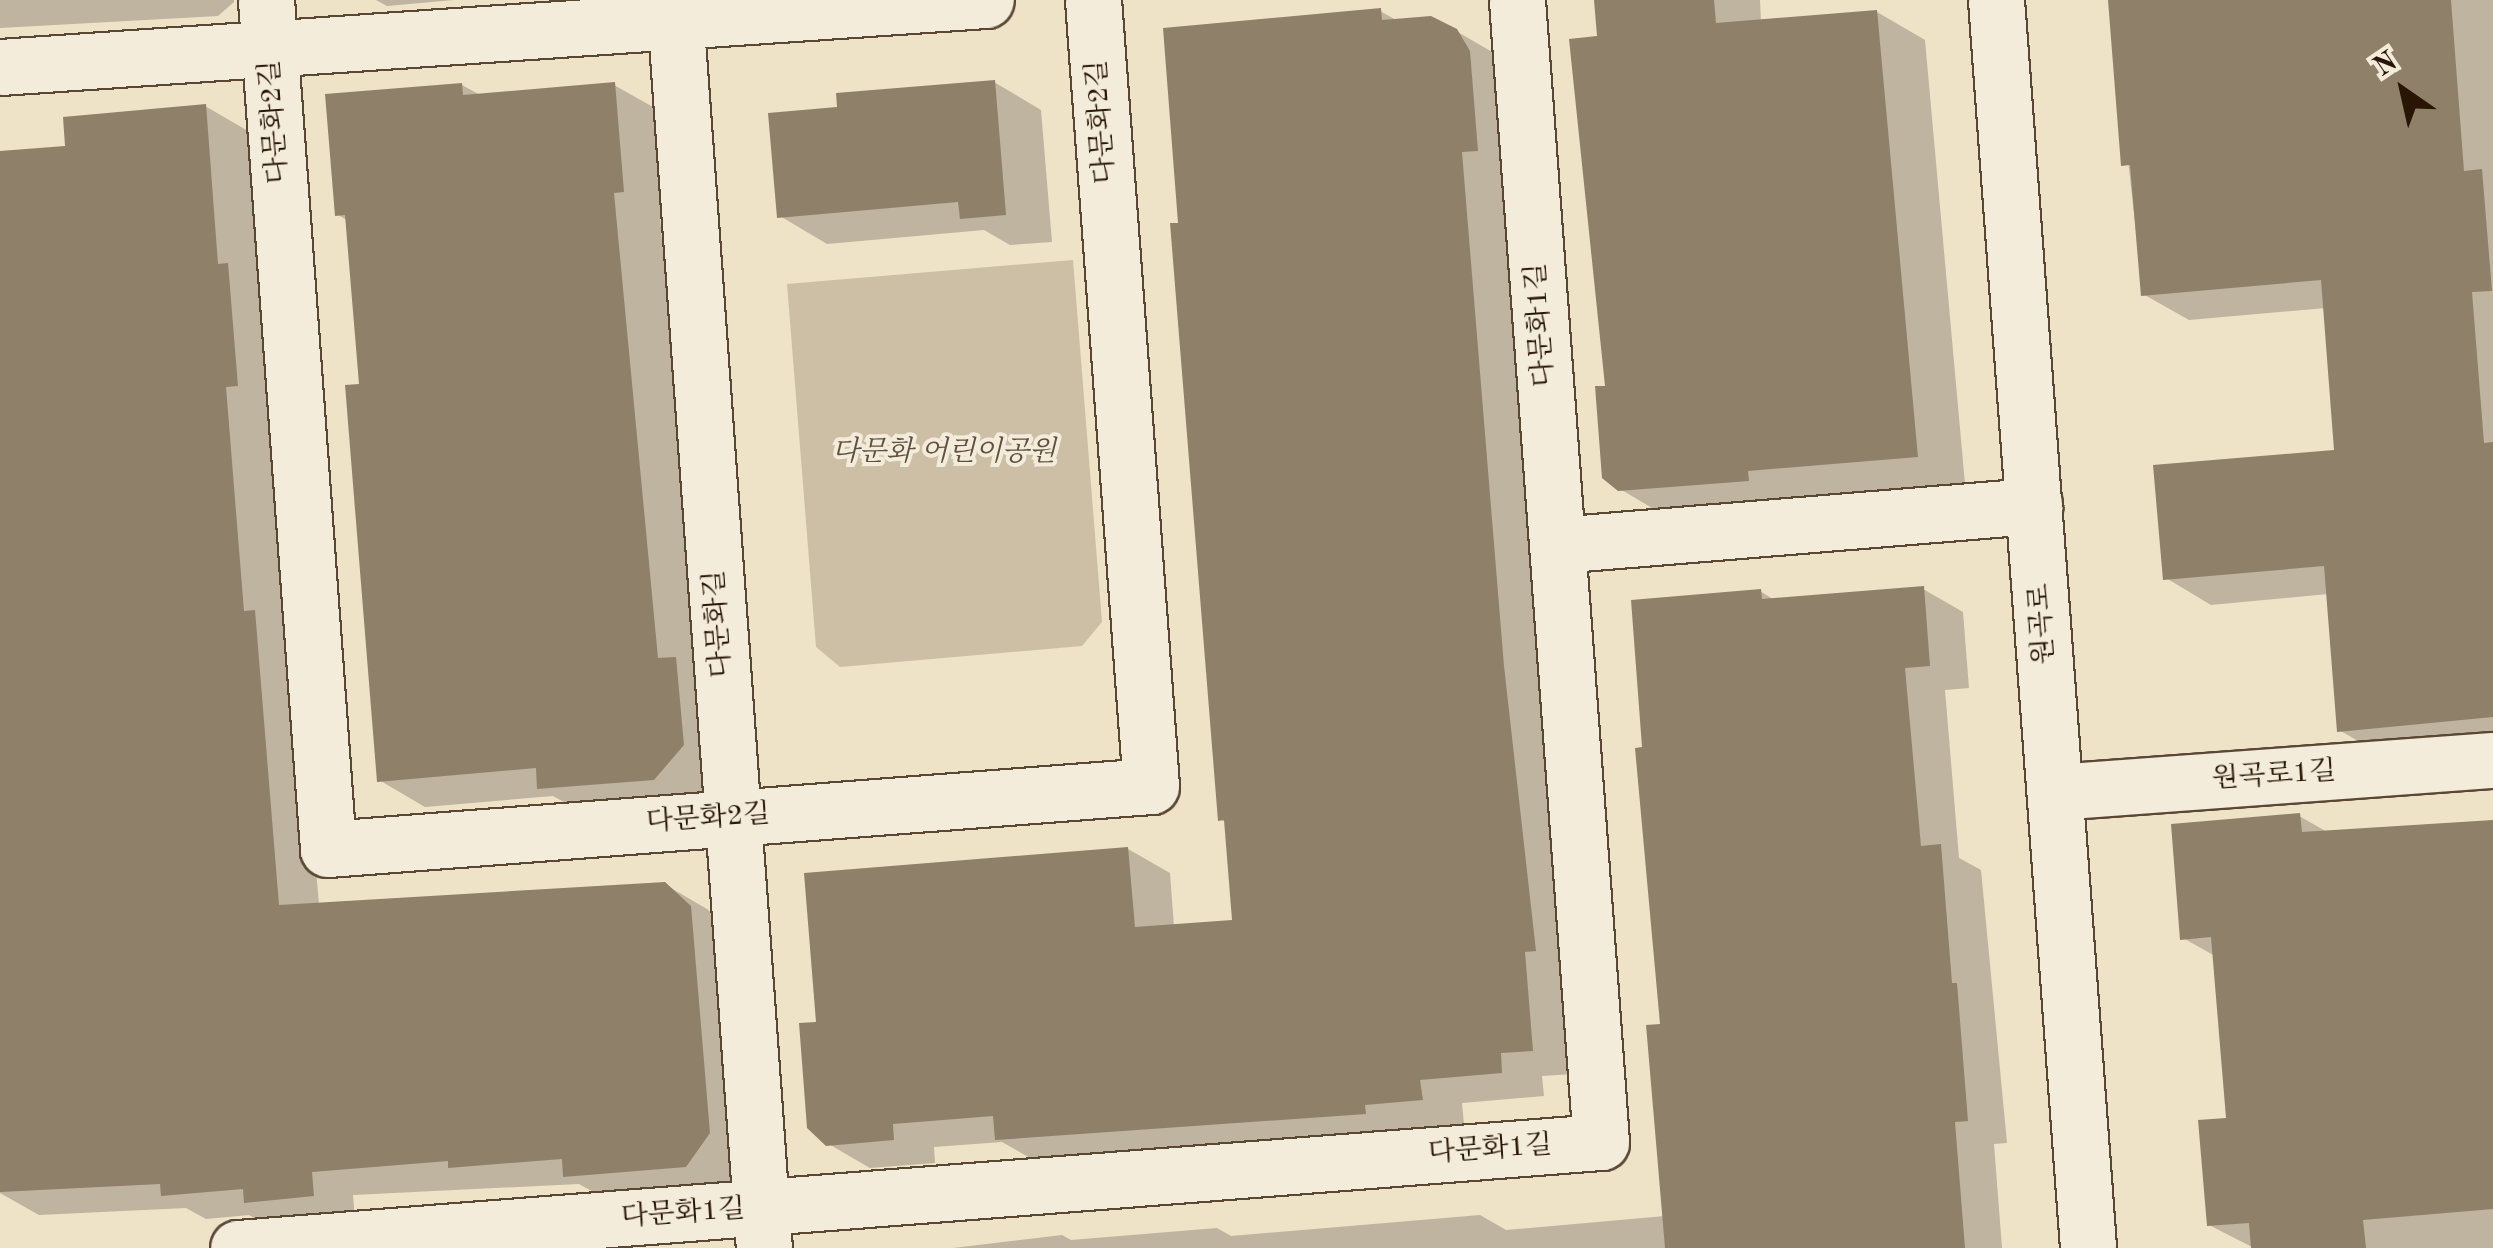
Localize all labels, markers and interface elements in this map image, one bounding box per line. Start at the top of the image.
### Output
north arrow [2353,40,2453,140]
text: N [2370,48,2403,83]
street label: 다문화2길 [254,59,296,185]
street label: 다문화2길 [1081,59,1123,185]
street label: 다문화1길 [1520,262,1562,388]
park label: 다문화 어린이공원 [832,436,1056,470]
street label: 다문화길 [698,569,740,679]
street label: 원곡로 [2023,582,2063,666]
street label: 원곡로1길 [2211,755,2337,797]
street label: 다문화2길 [645,798,771,840]
street label: 다문화1길 [1427,1129,1553,1171]
street label: 다문화1길 [620,1193,746,1235]

